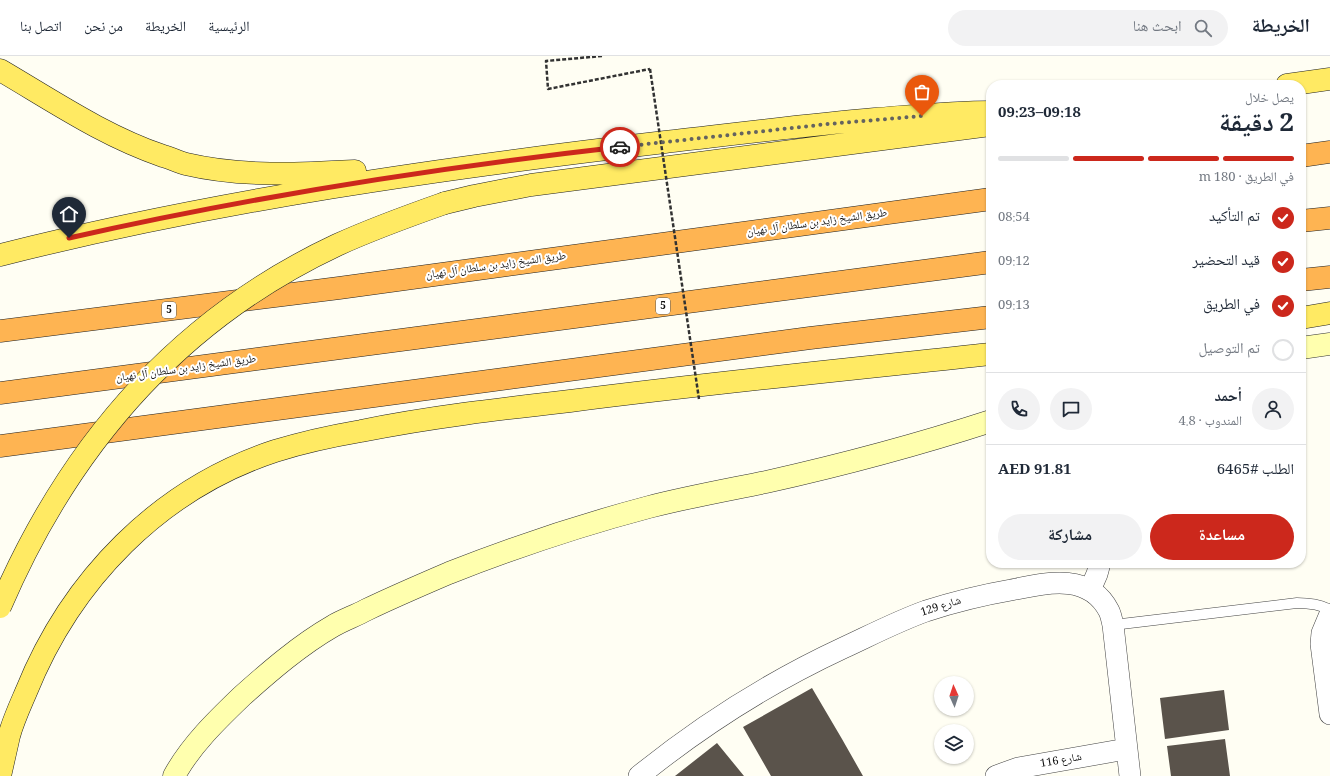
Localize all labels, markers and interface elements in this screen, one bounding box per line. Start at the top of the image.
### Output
search box [948,10,1228,46]
text: الخريطة [1252,12,1310,44]
text: ابحث هنا [1133,15,1182,41]
text: اتصل بنا [20,16,62,40]
text: من نحن [84,16,123,40]
text: الخريطة [145,16,186,40]
text: الرئيسية [208,16,250,40]
icon: search [1192,17,1214,39]
pin [905,75,939,116]
icon: bag [911,81,933,103]
text: يصل خلال [1245,88,1294,110]
text: 09:18–09:23 [998,101,1081,127]
text: 2 دقيقة [1219,103,1294,147]
courier [600,127,640,167]
icon: car [609,136,631,158]
text: في الطريق · 180 m [1199,167,1294,189]
pin [52,197,86,238]
icon: home [58,203,80,225]
street label: طريق الشيخ زايد بن سلطان آل نهيان [746,204,888,242]
text: تم التأكيد [1209,205,1260,231]
text: 08:54 [998,207,1030,229]
icon: check [1272,207,1294,229]
street label: طريق الشيخ زايد بن سلطان آل نهيان [425,247,567,285]
text: قيد التحضير [1193,249,1260,275]
text: 09:12 [998,251,1030,273]
icon: check [1272,251,1294,273]
text: في الطريق [1203,293,1260,319]
text: 09:13 [998,295,1030,317]
icon: check [1272,295,1294,317]
road number: 5 [656,298,670,314]
road number: 5 [162,302,176,318]
text: تم التوصيل [1198,337,1260,363]
street label: طريق الشيخ زايد بن سلطان آل نهيان [115,350,257,388]
text: أحمد [1215,385,1242,411]
button: phone [998,388,1040,430]
button: chat [1050,388,1092,430]
button: person [1252,388,1294,430]
text: المندوب · 4.8 [1178,411,1242,433]
text: AED 91.81 [998,458,1071,484]
text: الطلب #6465 [1217,458,1294,484]
button: مشاركة [998,514,1142,560]
button: مساعدة [1150,514,1294,560]
street label: شارع 129 [918,592,964,622]
north arrow [934,676,974,716]
map controls [934,676,974,764]
button: layers [934,724,974,764]
street label: شارع 116 [1039,748,1083,774]

